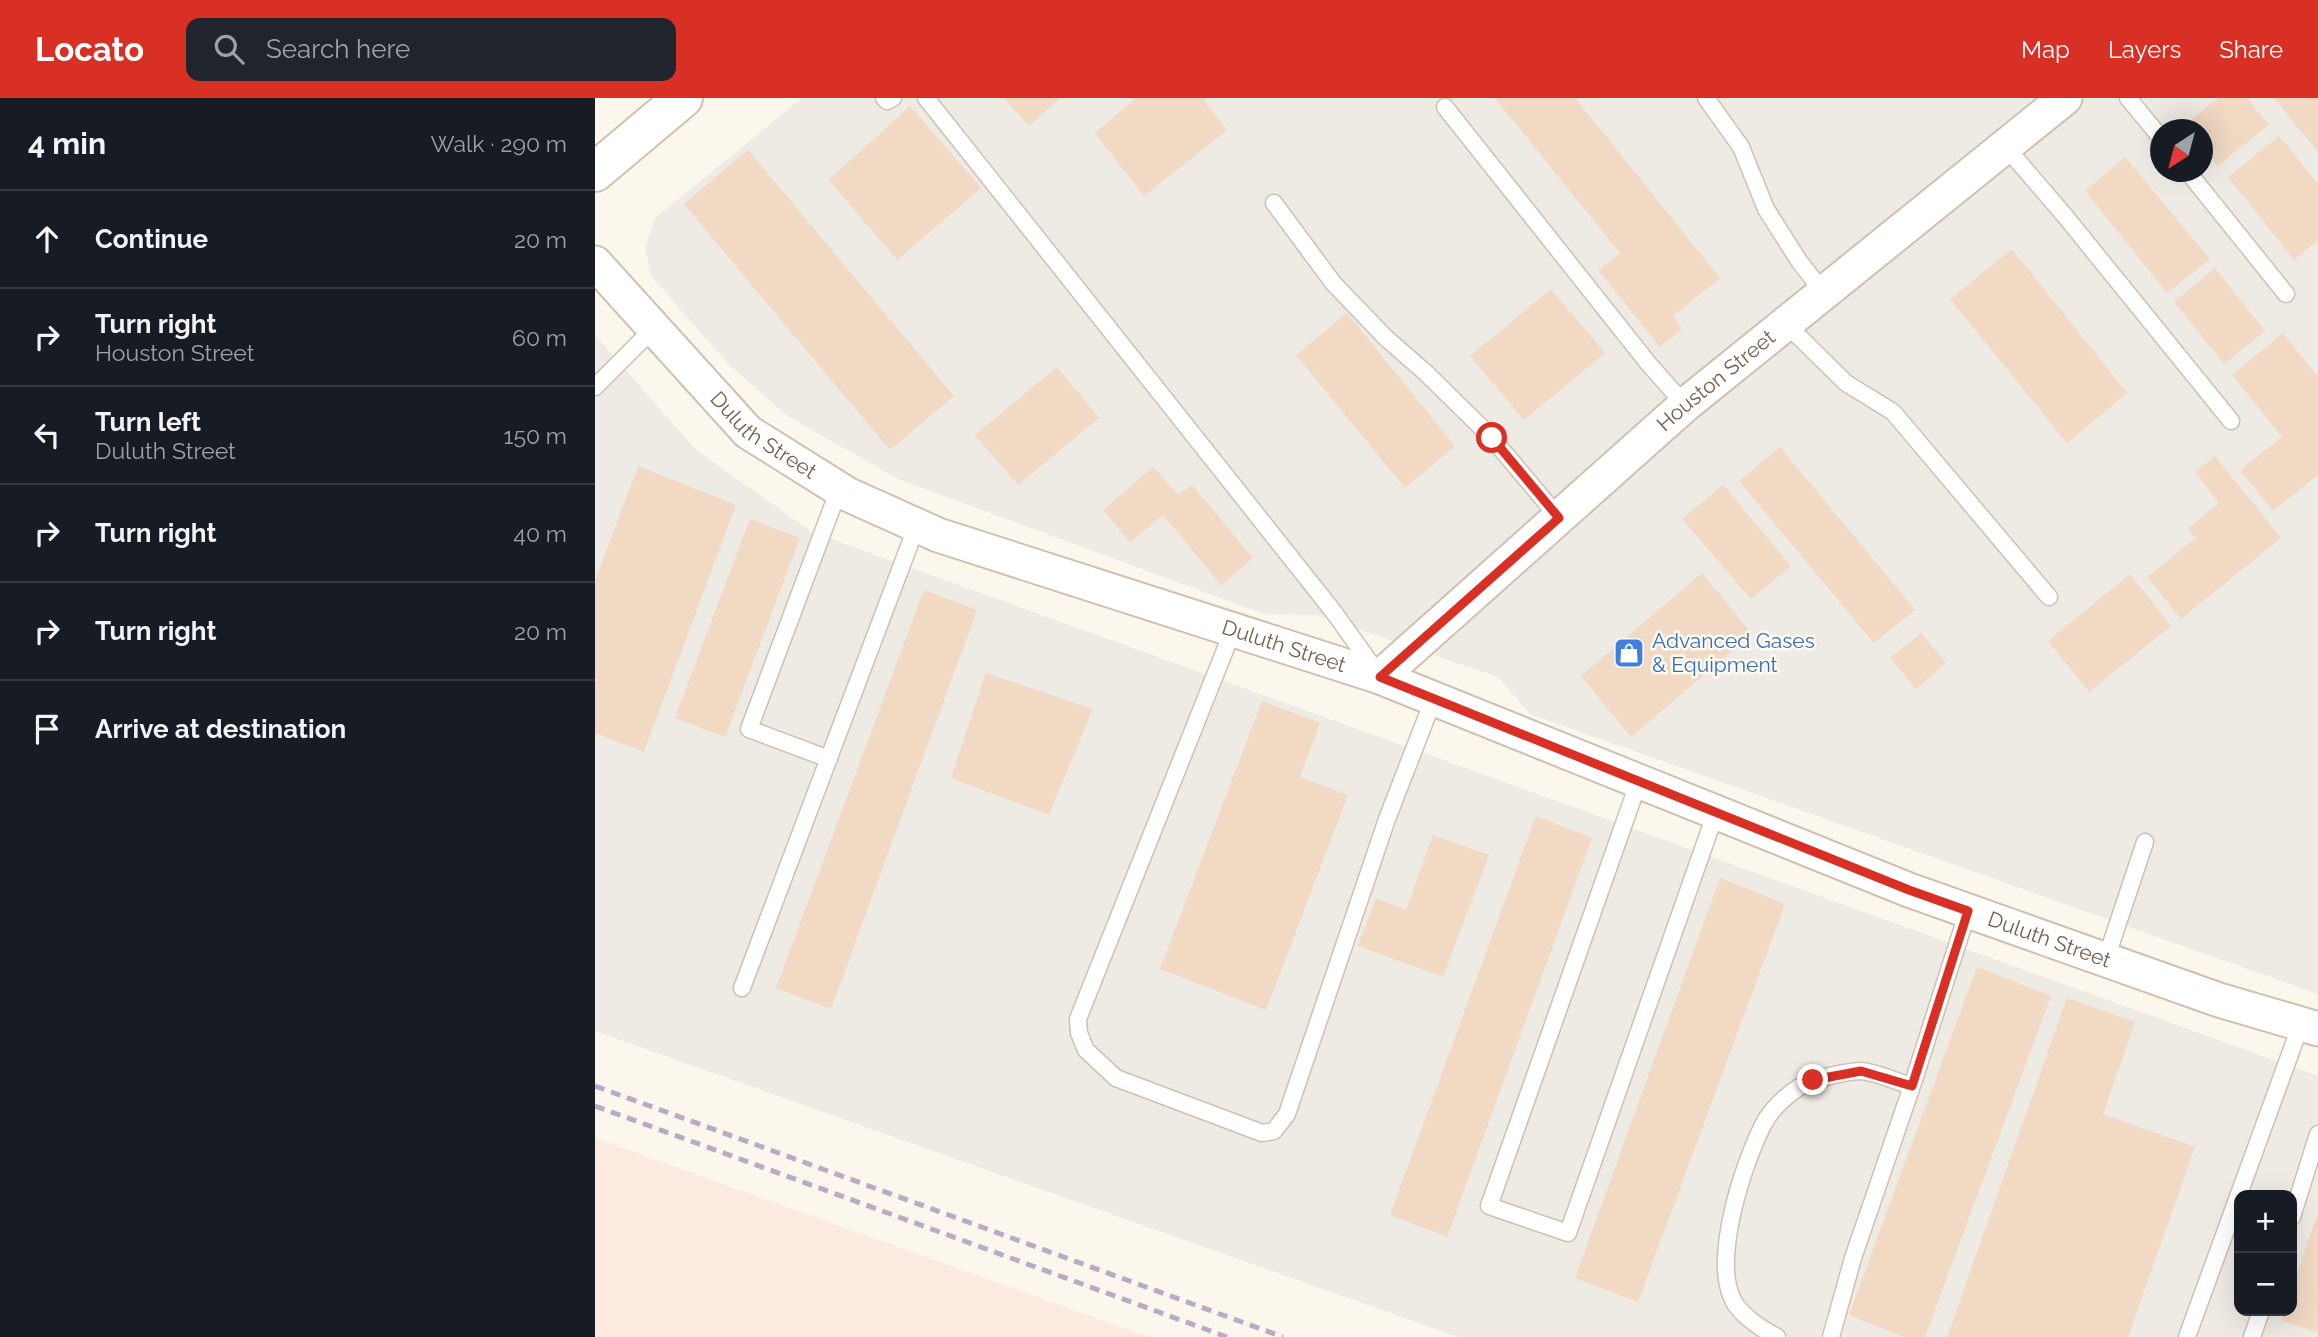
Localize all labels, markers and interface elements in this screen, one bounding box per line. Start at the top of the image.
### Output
search box [186,18,676,81]
text: Locato [35,30,144,69]
icon: search [210,30,248,68]
text: Search here [266,34,410,64]
text: Map [2021,35,2070,64]
text: Layers [2108,35,2181,64]
text: Share [2219,35,2283,64]
north arrow [2150,119,2213,182]
text: 4 min [28,126,106,161]
text: Walk · 290 m [431,130,567,157]
icon: ahead [28,220,66,258]
text: Continue [95,224,208,254]
text: 20 m [514,226,567,253]
text: Turn right [95,309,216,339]
icon: right [28,318,66,356]
text: 60 m [512,324,567,351]
street label: Houston Street [1651,324,1780,436]
text: Houston Street [95,339,254,366]
street label: Duluth Street [705,386,821,484]
text: Turn left [95,407,201,437]
icon: left [28,416,66,454]
text: 150 m [504,422,567,449]
route start [1476,422,1507,453]
text: Duluth Street [95,437,236,464]
icon: right [28,514,66,552]
text: Turn right [95,518,216,548]
text: 40 m [513,520,567,547]
icon: right [28,612,66,650]
street label: Duluth Street [1219,614,1349,677]
text: Turn right [95,616,216,646]
text: 20 m [514,618,567,645]
place label: Advanced Gases & Equipment [1652,628,1815,677]
shop icon: Advanced Gases & Equipment [1612,636,1646,670]
icon: arrive [28,710,66,748]
text: Arrive at destination [95,714,346,744]
street label: Duluth Street [1985,906,2114,973]
route end [1797,1064,1828,1095]
map controls [2234,1190,2297,1316]
button: + [2234,1190,2297,1253]
button: − [2234,1253,2297,1316]

